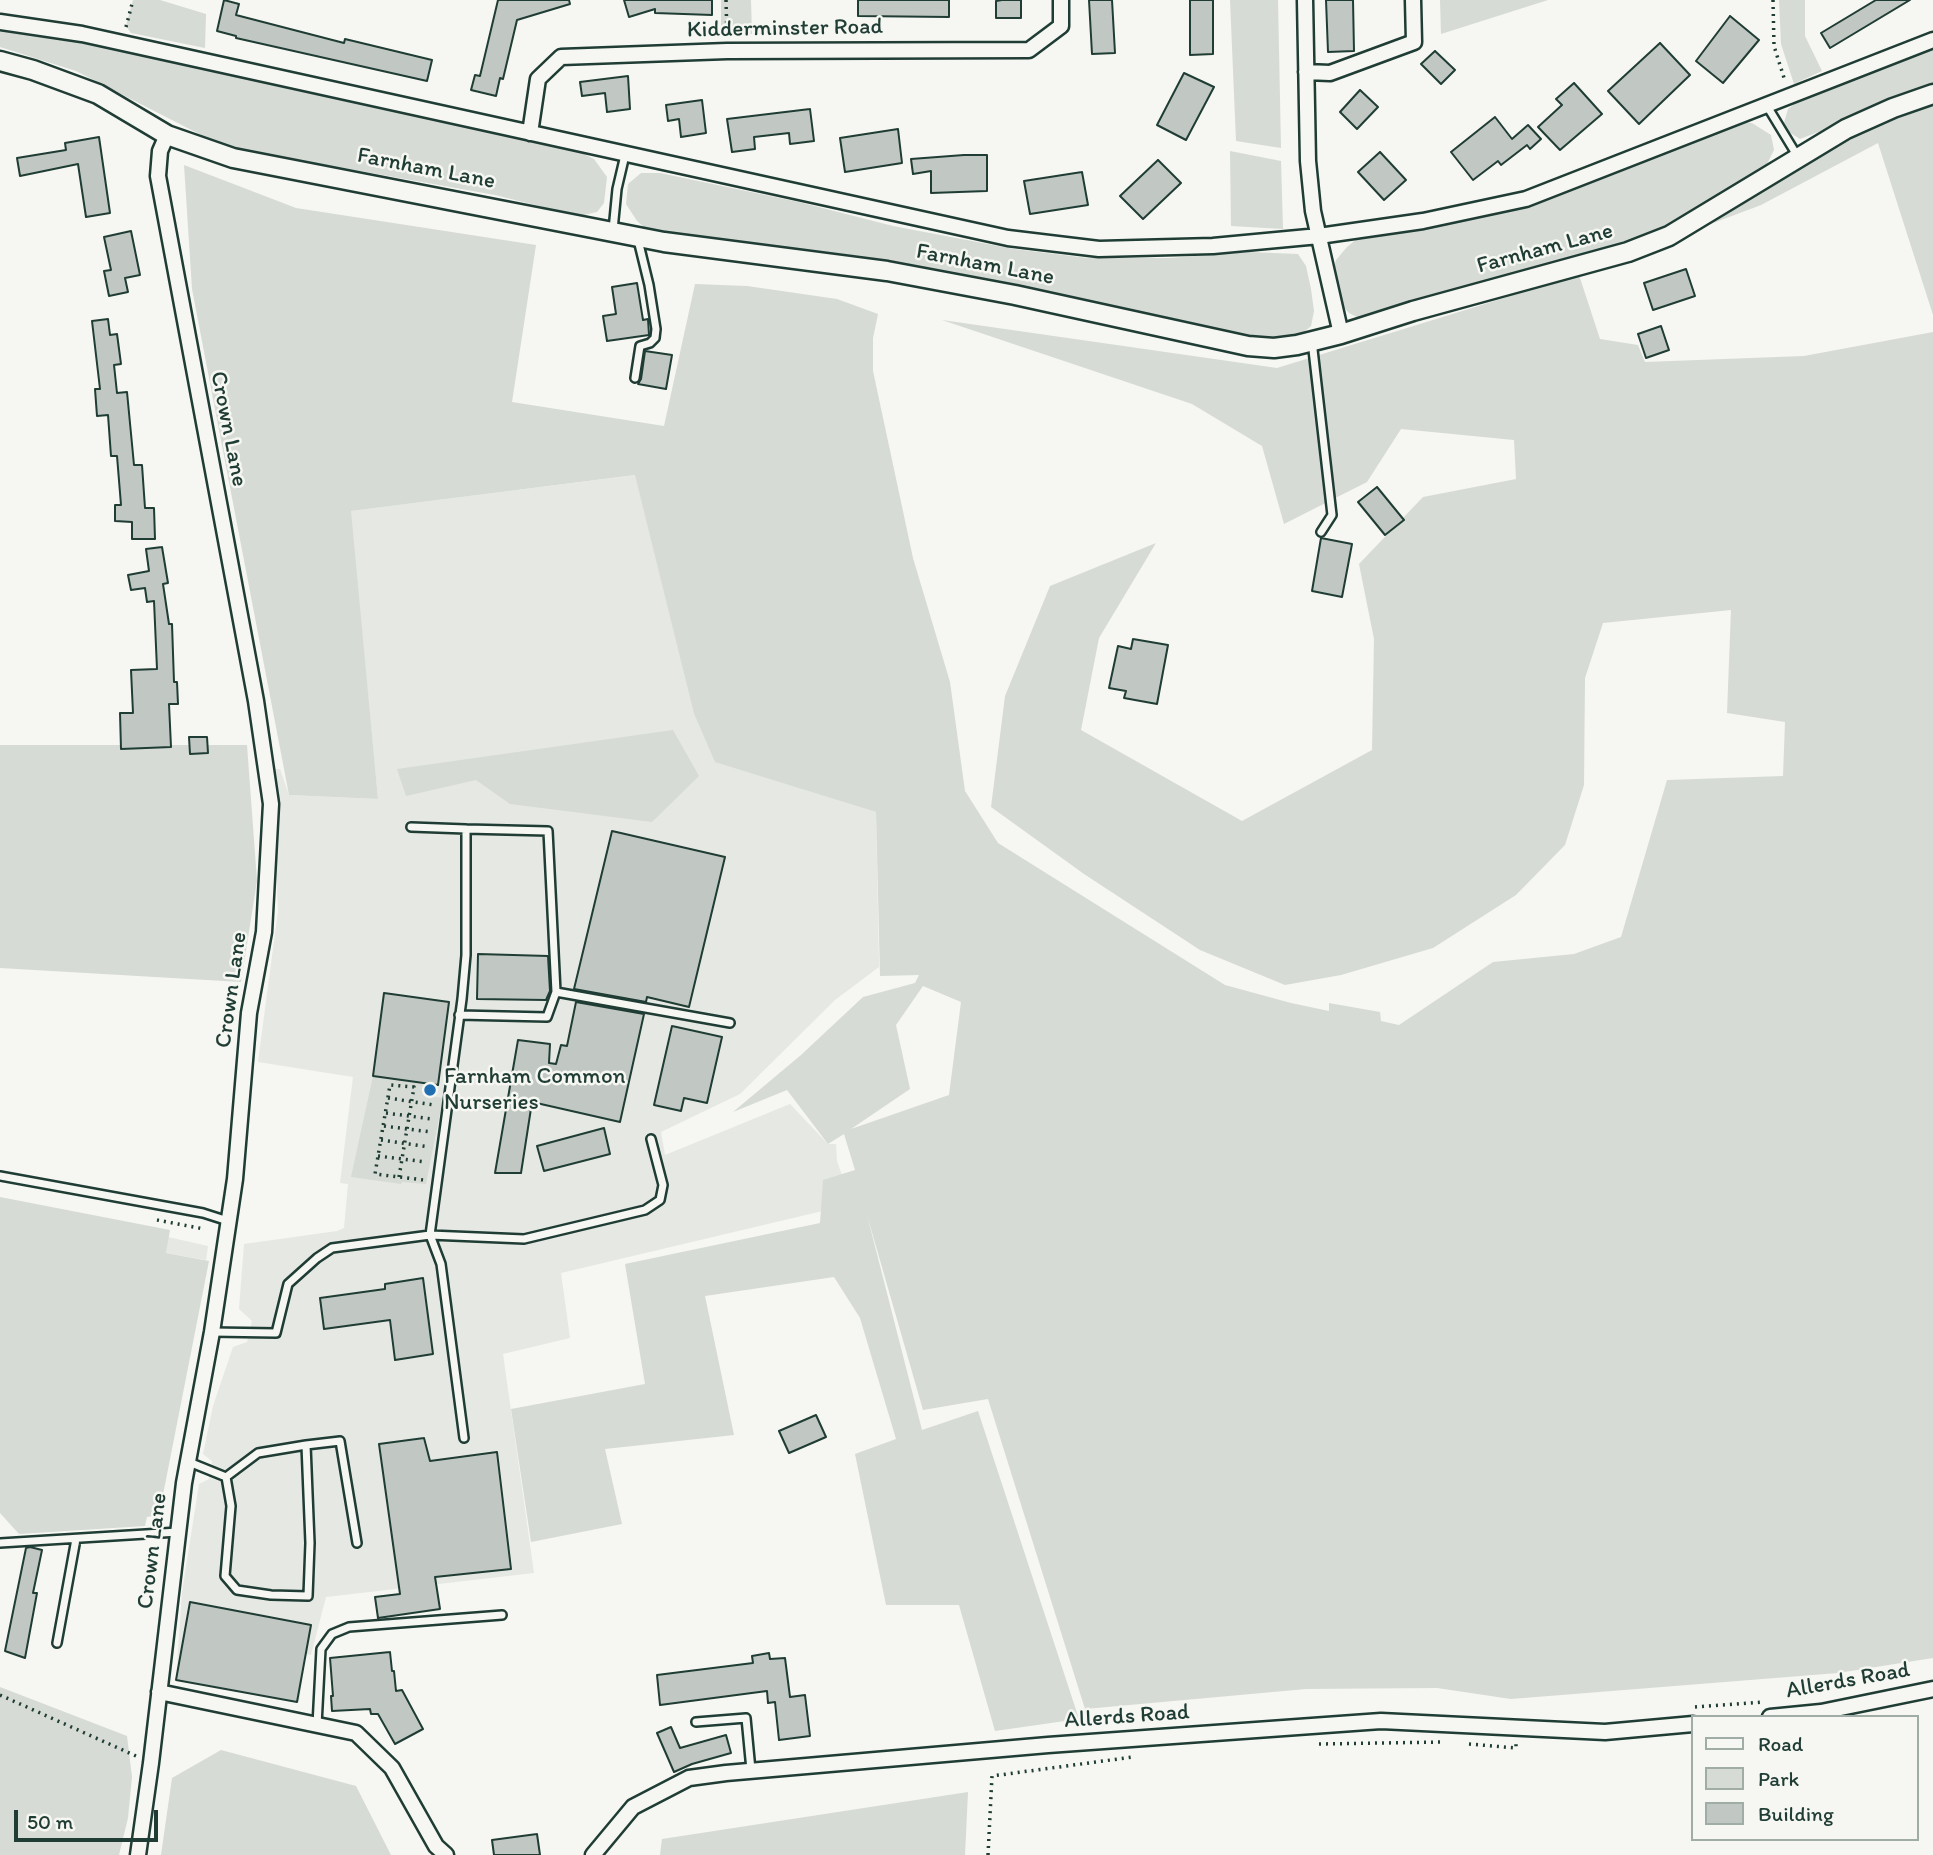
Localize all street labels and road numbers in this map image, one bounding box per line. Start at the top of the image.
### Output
street label: Kidderminster Road [687,13,883,45]
street label: Farnham Lane [355,142,497,196]
street label: Farnham Lane [1474,218,1616,280]
street label: Farnham Lane [914,238,1056,292]
street label: Crown Lane [203,369,253,489]
street label: Crown Lane [210,930,254,1050]
street label: Crown Lane [132,1491,174,1611]
street label: Allerds Road [1784,1657,1912,1705]
street label: Allerds Road [1063,1699,1191,1735]

